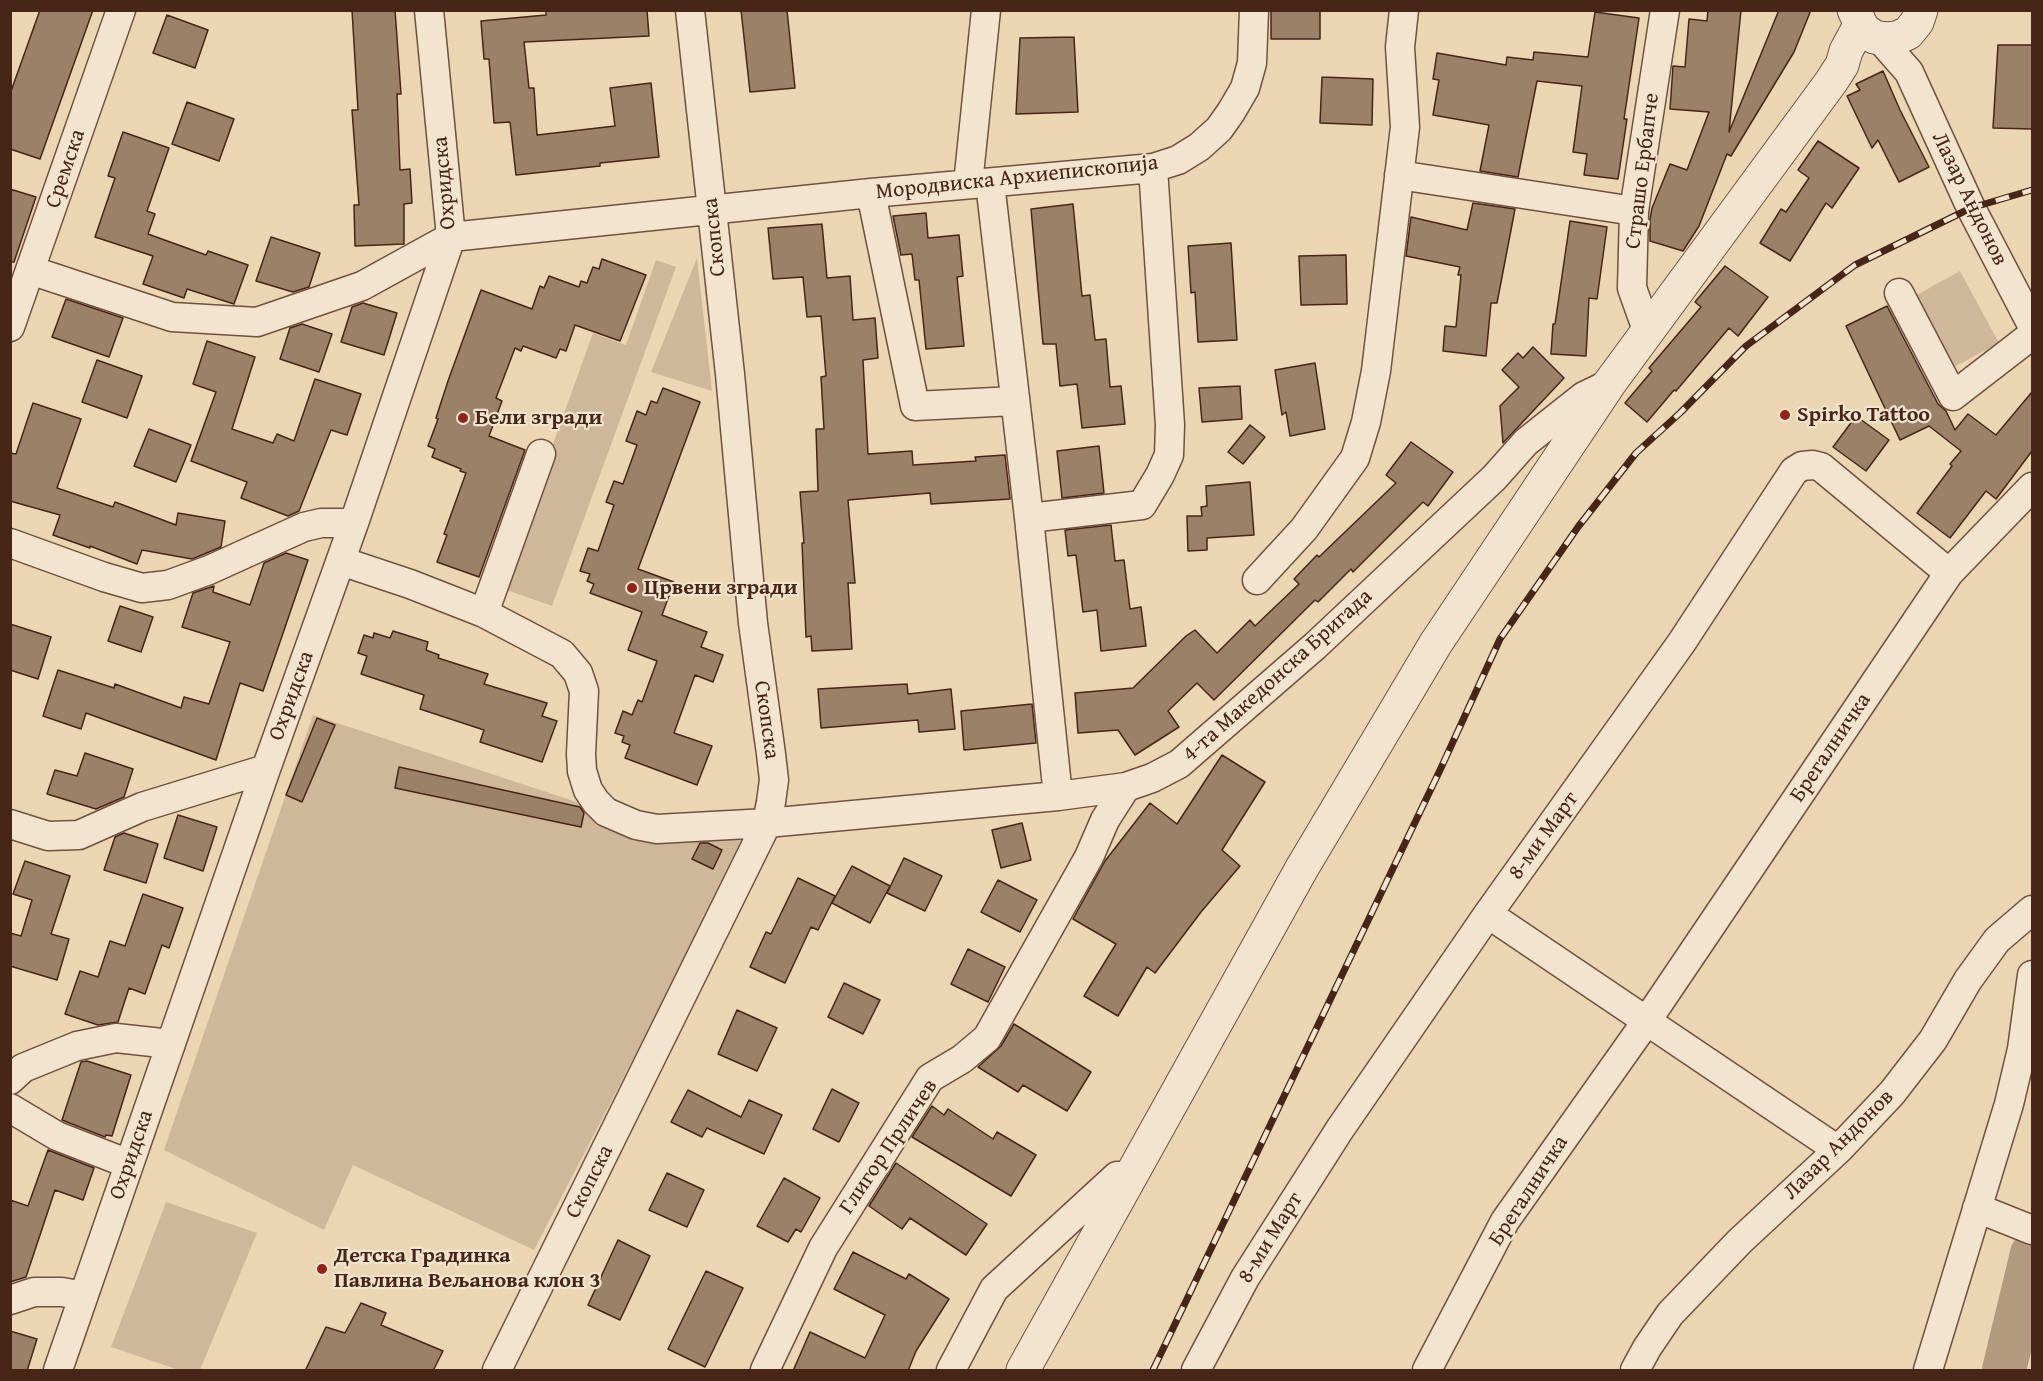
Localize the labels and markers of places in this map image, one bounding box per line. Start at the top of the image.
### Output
place label: Spirko Tattoo [1797,402,1930,428]
place label: Бели згради [475,405,602,431]
marker: Spirko Tattoo [1778,408,1792,422]
marker: Бели згради [456,411,470,425]
place label: Црвени згради [644,575,798,601]
marker: Црвени згради [625,581,639,595]
place label: Детска Градинка Павлина Вељанова клон 3 [334,1243,601,1294]
marker: Детска Градинка Павлина Вељанова клон 3 [315,1262,329,1276]

